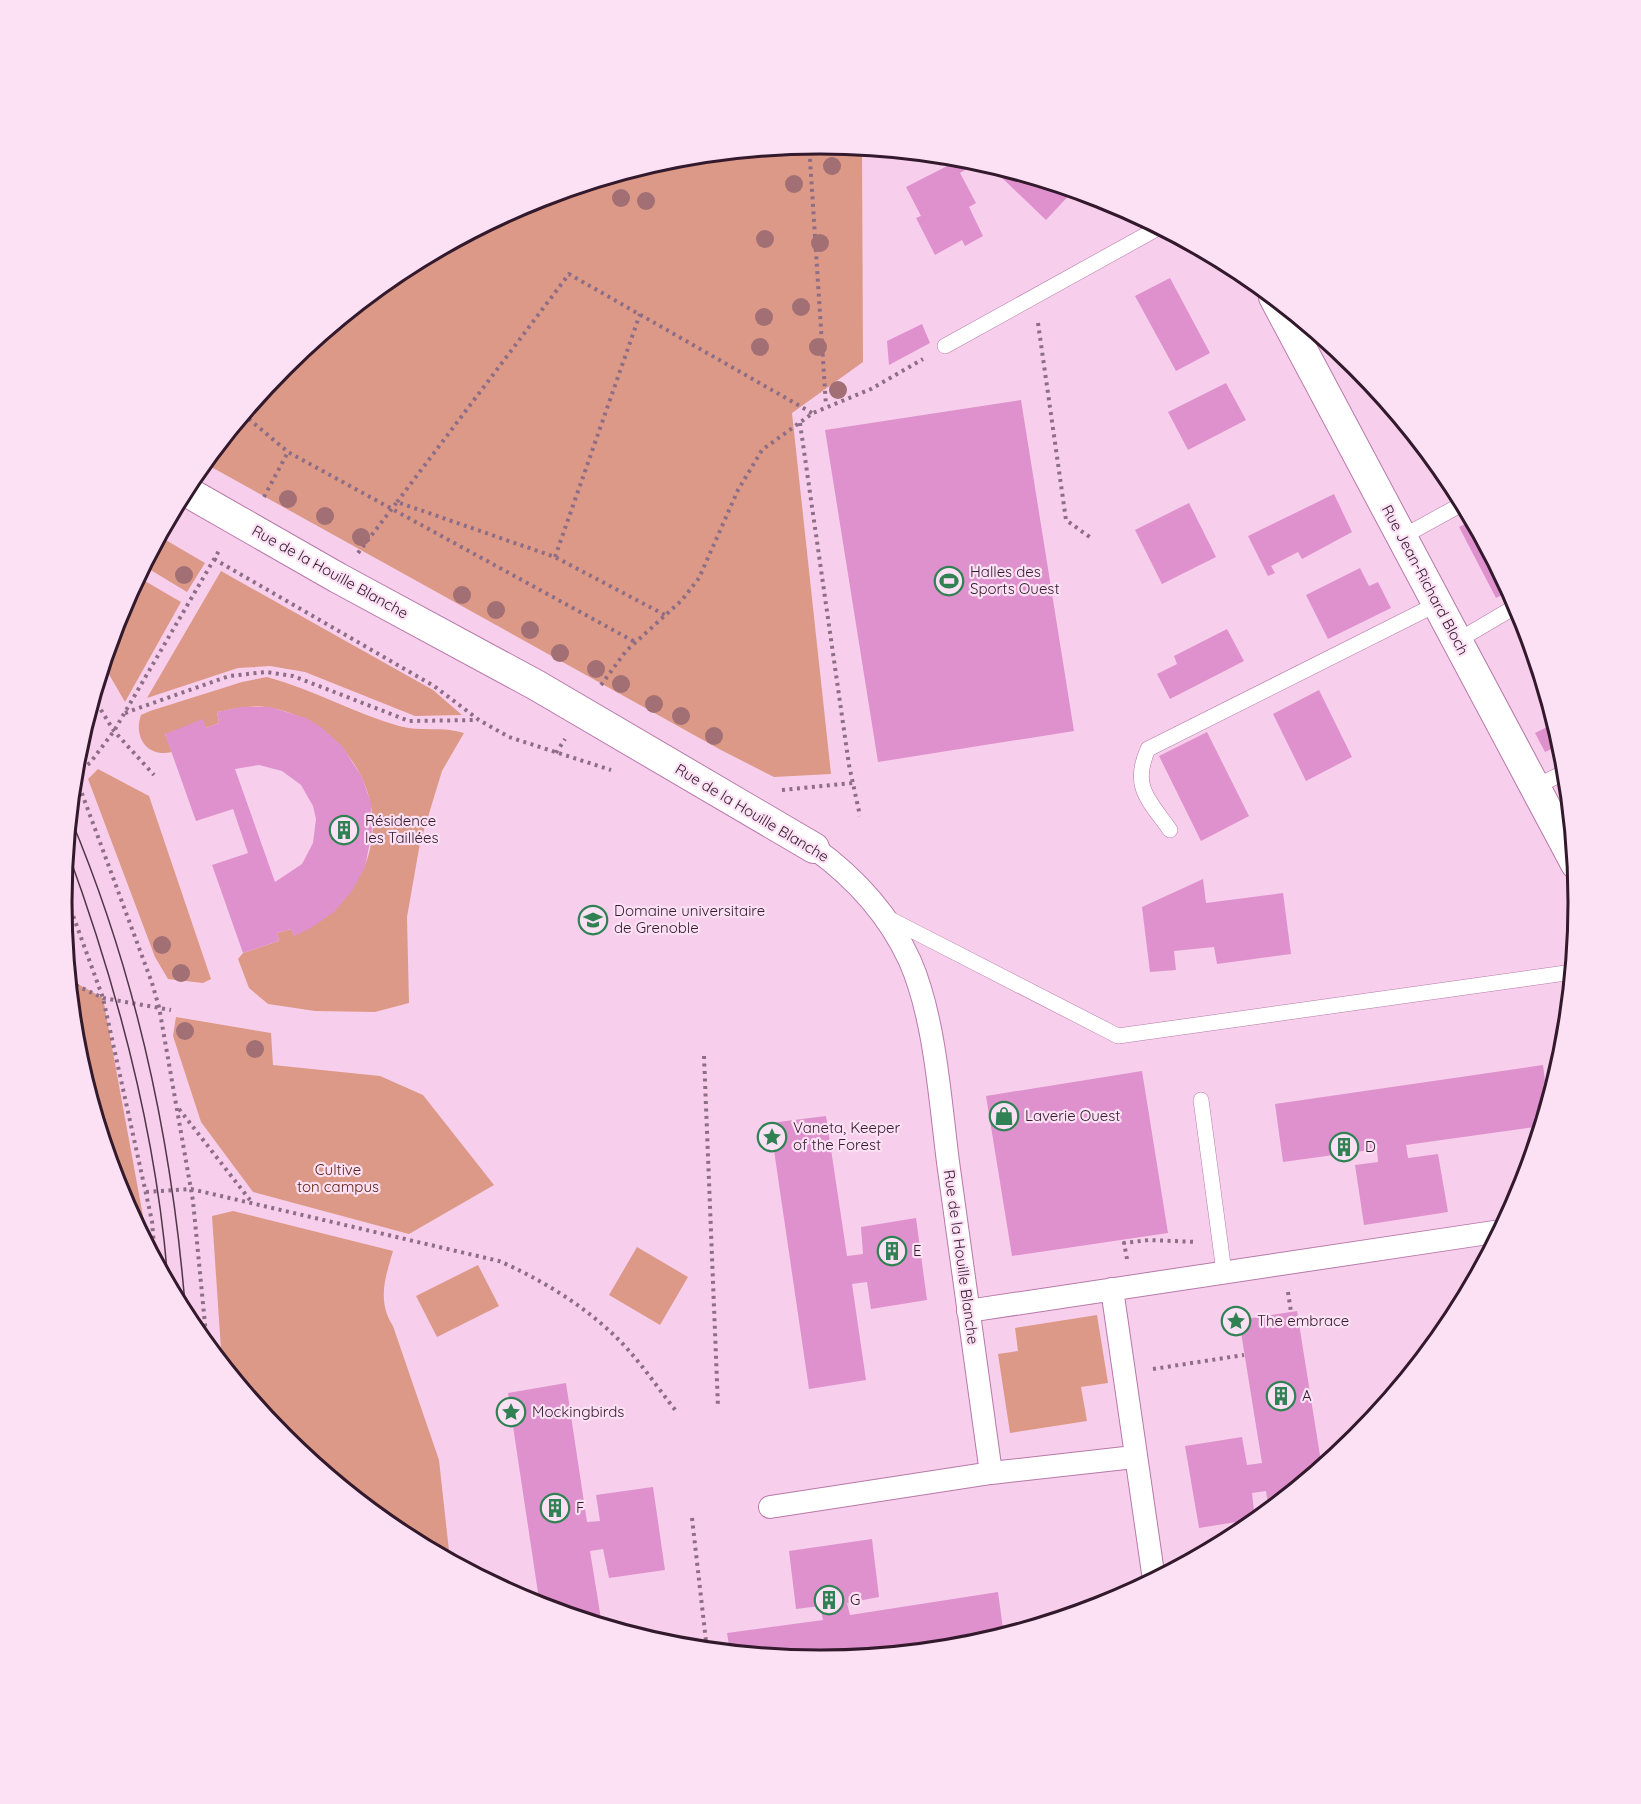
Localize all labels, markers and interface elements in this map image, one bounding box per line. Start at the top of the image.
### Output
street label: Rue Jean-Richard Bloch [1378,501,1473,658]
street label: Rue de la Houille Blanche [249,521,412,623]
place label: Halles des Sports Ouest [970,562,1060,598]
sports icon: Halles des Sports Ouest [933,565,965,597]
street label: Rue de la Houille Blanche [672,759,833,866]
place label: Résidence les Taillées [365,811,439,847]
building icon: Résidence les Taillées [328,814,360,846]
place label: Domaine universitaire de Grenoble [614,901,765,937]
school or university icon: Domaine universitaire de Grenoble [577,904,609,936]
shop icon: Laverie Ouest [988,1100,1020,1132]
place label: Laverie Ouest [1025,1106,1120,1125]
place label: Vaneta, Keeper of the Forest [793,1118,901,1154]
place icon: Vaneta, Keeper of the Forest [756,1121,788,1153]
building icon: D [1328,1131,1360,1163]
place label: D [1365,1137,1376,1156]
park label: Cultive ton campus [297,1160,379,1196]
street label: Rue de la Houille Blanche [940,1169,983,1345]
building icon: E [876,1235,908,1267]
place label: E [913,1241,922,1260]
place icon: The embrace [1220,1305,1252,1337]
place label: The embrace [1257,1311,1349,1330]
building icon: A [1265,1380,1297,1412]
place label: A [1302,1386,1312,1405]
place icon: Mockingbirds [495,1396,527,1428]
place label: Mockingbirds [532,1402,624,1421]
building icon: F [539,1492,571,1524]
place label: F [576,1498,585,1517]
building icon: G [813,1584,845,1616]
place label: G [850,1590,860,1609]

